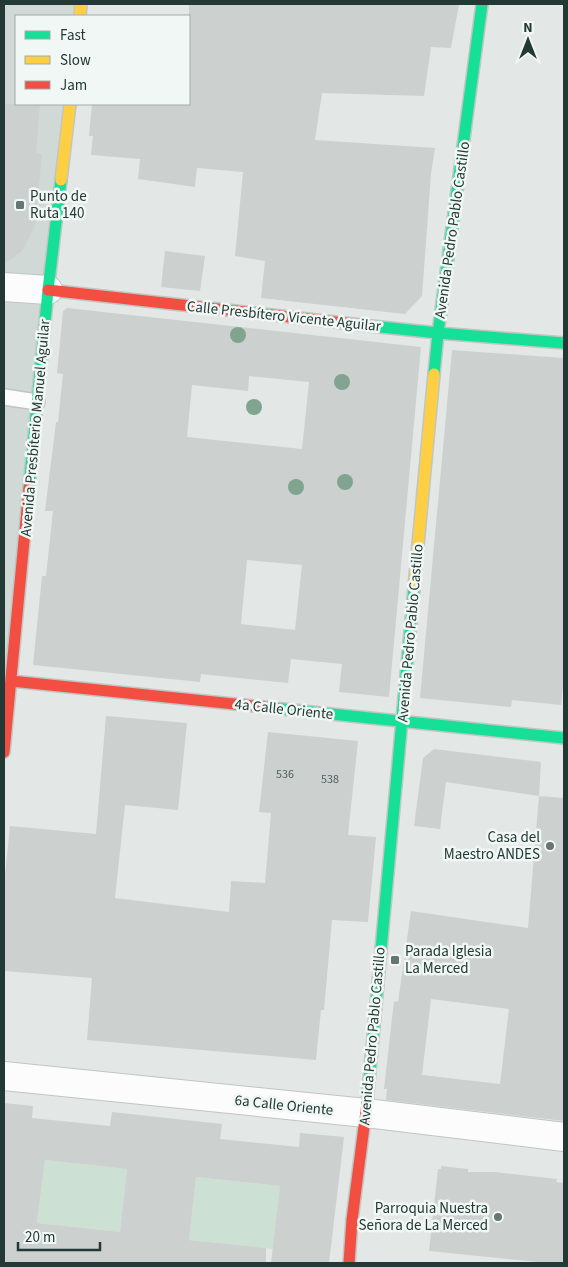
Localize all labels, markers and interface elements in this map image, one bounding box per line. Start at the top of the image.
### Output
legend [15,15,190,105]
north arrow [503,15,553,65]
text: N [523,18,533,38]
text: Fast [60,25,86,46]
text: Slow [60,50,91,71]
text: Jam [60,75,87,96]
street label: Avenida Pedro Pablo Castillo [430,140,475,320]
place label: Punto de Ruta 140 [30,186,87,224]
marker: Punto de Ruta 140 [14,199,26,211]
street label: Calle Presbítero Vicente Aguilar [186,296,383,337]
street label: Avenida Presbíterio Manuel Aguilar [16,318,56,538]
street label: Avenida Pedro Pablo Castillo [392,543,429,723]
street label: 4a Calle Oriente [234,694,334,725]
house number: 536 [276,766,294,783]
house number: 538 [321,771,339,788]
place label: Casa del Maestro ANDES [444,827,540,865]
marker: Casa del Maestro ANDES [544,840,556,852]
place label: Parada Iglesia La Merced [405,941,492,979]
street label: Avenida Pedro Pablo Castillo [354,946,391,1126]
marker: Parada Iglesia La Merced [389,954,401,966]
street label: 6a Calle Oriente [234,1090,334,1121]
place label: Parroquia Nuestra Señora de La Merced [359,1198,488,1236]
marker: Parroquia Nuestra Señora de La Merced [492,1211,504,1223]
scale bar [18,1220,100,1252]
text: 20 m [25,1227,55,1248]

